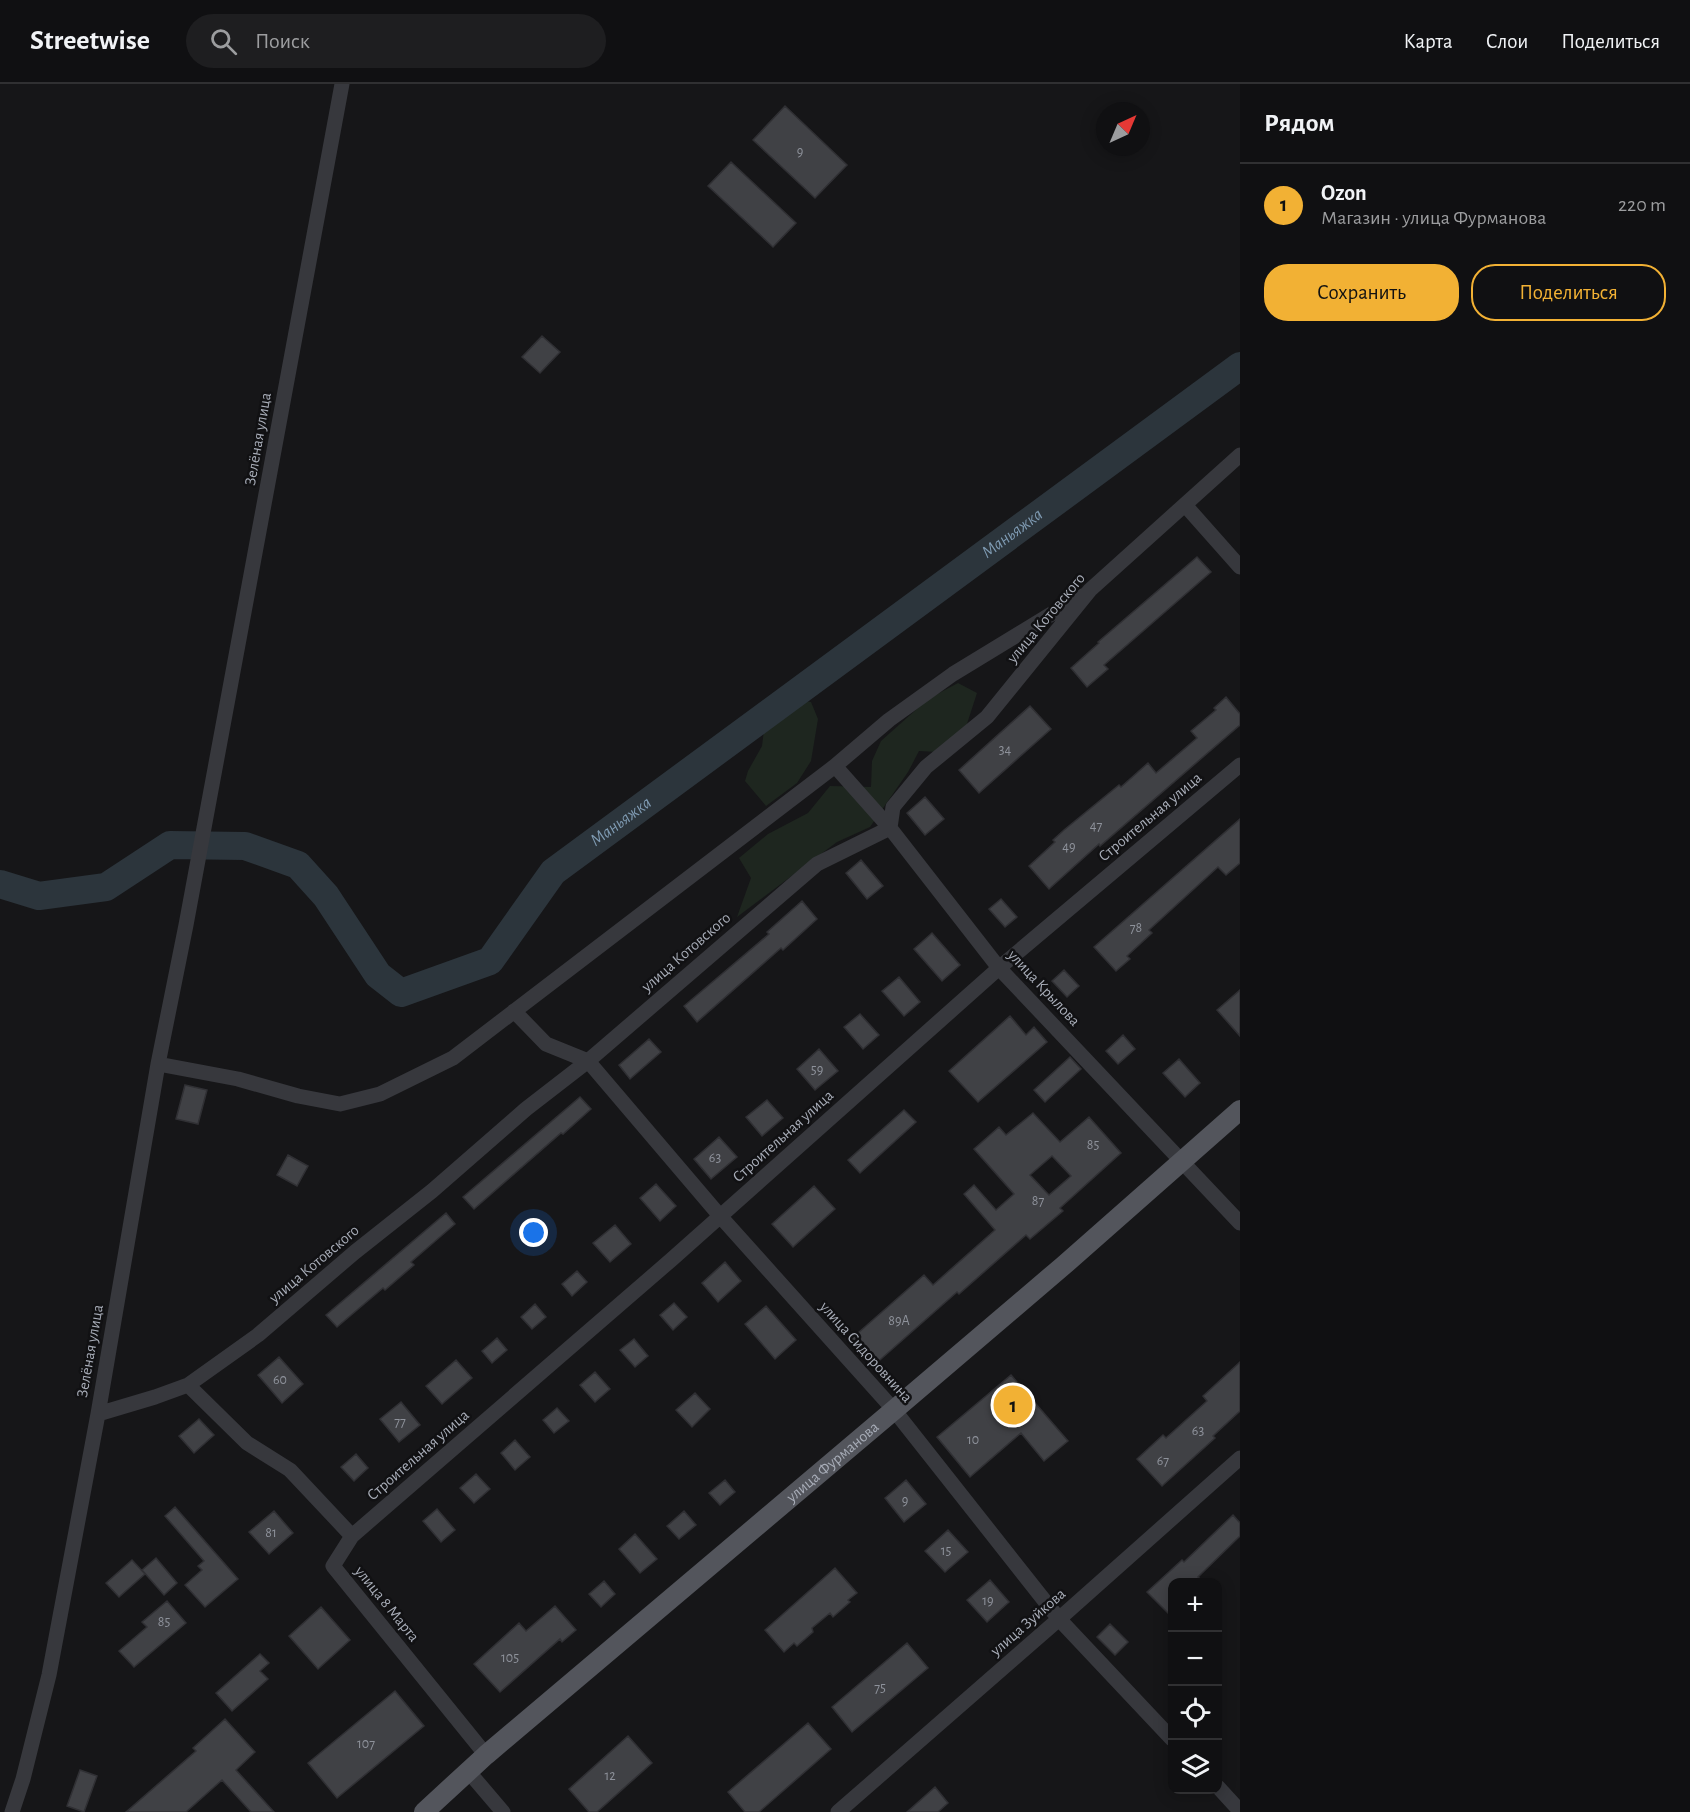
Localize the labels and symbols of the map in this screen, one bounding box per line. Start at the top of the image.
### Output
north arrow [1096,102,1150,156]
house number: 9 [797,145,803,159]
street label: Зелёная улица [242,391,275,487]
water label: Маньяжка [979,505,1046,562]
street label: улица Котовского [1003,570,1089,667]
house number: 34 [999,743,1012,757]
street label: Строительная улица [1095,769,1205,865]
water label: Маньяжка [587,794,655,850]
house number: 47 [1090,819,1102,833]
house number: 49 [1062,840,1076,854]
street label: улица Котовского [638,909,734,996]
house number: 78 [1130,921,1142,935]
street label: улица Крылова [1003,946,1083,1030]
house number: 59 [811,1063,823,1077]
street label: Строительная улица [730,1087,837,1186]
house number: 85 [1087,1138,1099,1152]
house number: 63 [709,1151,721,1165]
house number: 87 [1032,1194,1044,1208]
your location [519,1218,548,1247]
street label: улица Котовского [265,1222,363,1307]
street label: улица Сидоровнина [815,1298,915,1406]
street label: Зелёная улица [74,1303,107,1399]
house number: 89А [888,1314,910,1328]
house number: 60 [273,1373,287,1387]
pin: 1 [994,1382,1032,1428]
street label: Строительная улица [364,1407,473,1504]
house number: 77 [394,1415,406,1429]
street label: улица Фурманова [783,1419,882,1507]
house number: 63 [1192,1424,1204,1438]
house number: 10 [967,1433,979,1447]
house number: 67 [1157,1454,1169,1468]
house number: 9 [902,1494,908,1508]
house number: 81 [265,1526,277,1540]
house number: 15 [941,1544,951,1558]
street label: улица 8 Марта [350,1562,422,1646]
street label: улица Зуйкова [987,1585,1069,1660]
house number: 19 [982,1594,994,1608]
house number: 85 [158,1615,170,1629]
house number: 105 [501,1651,519,1665]
house number: 75 [874,1681,886,1695]
house number: 107 [357,1737,375,1751]
house number: 12 [604,1769,616,1783]

